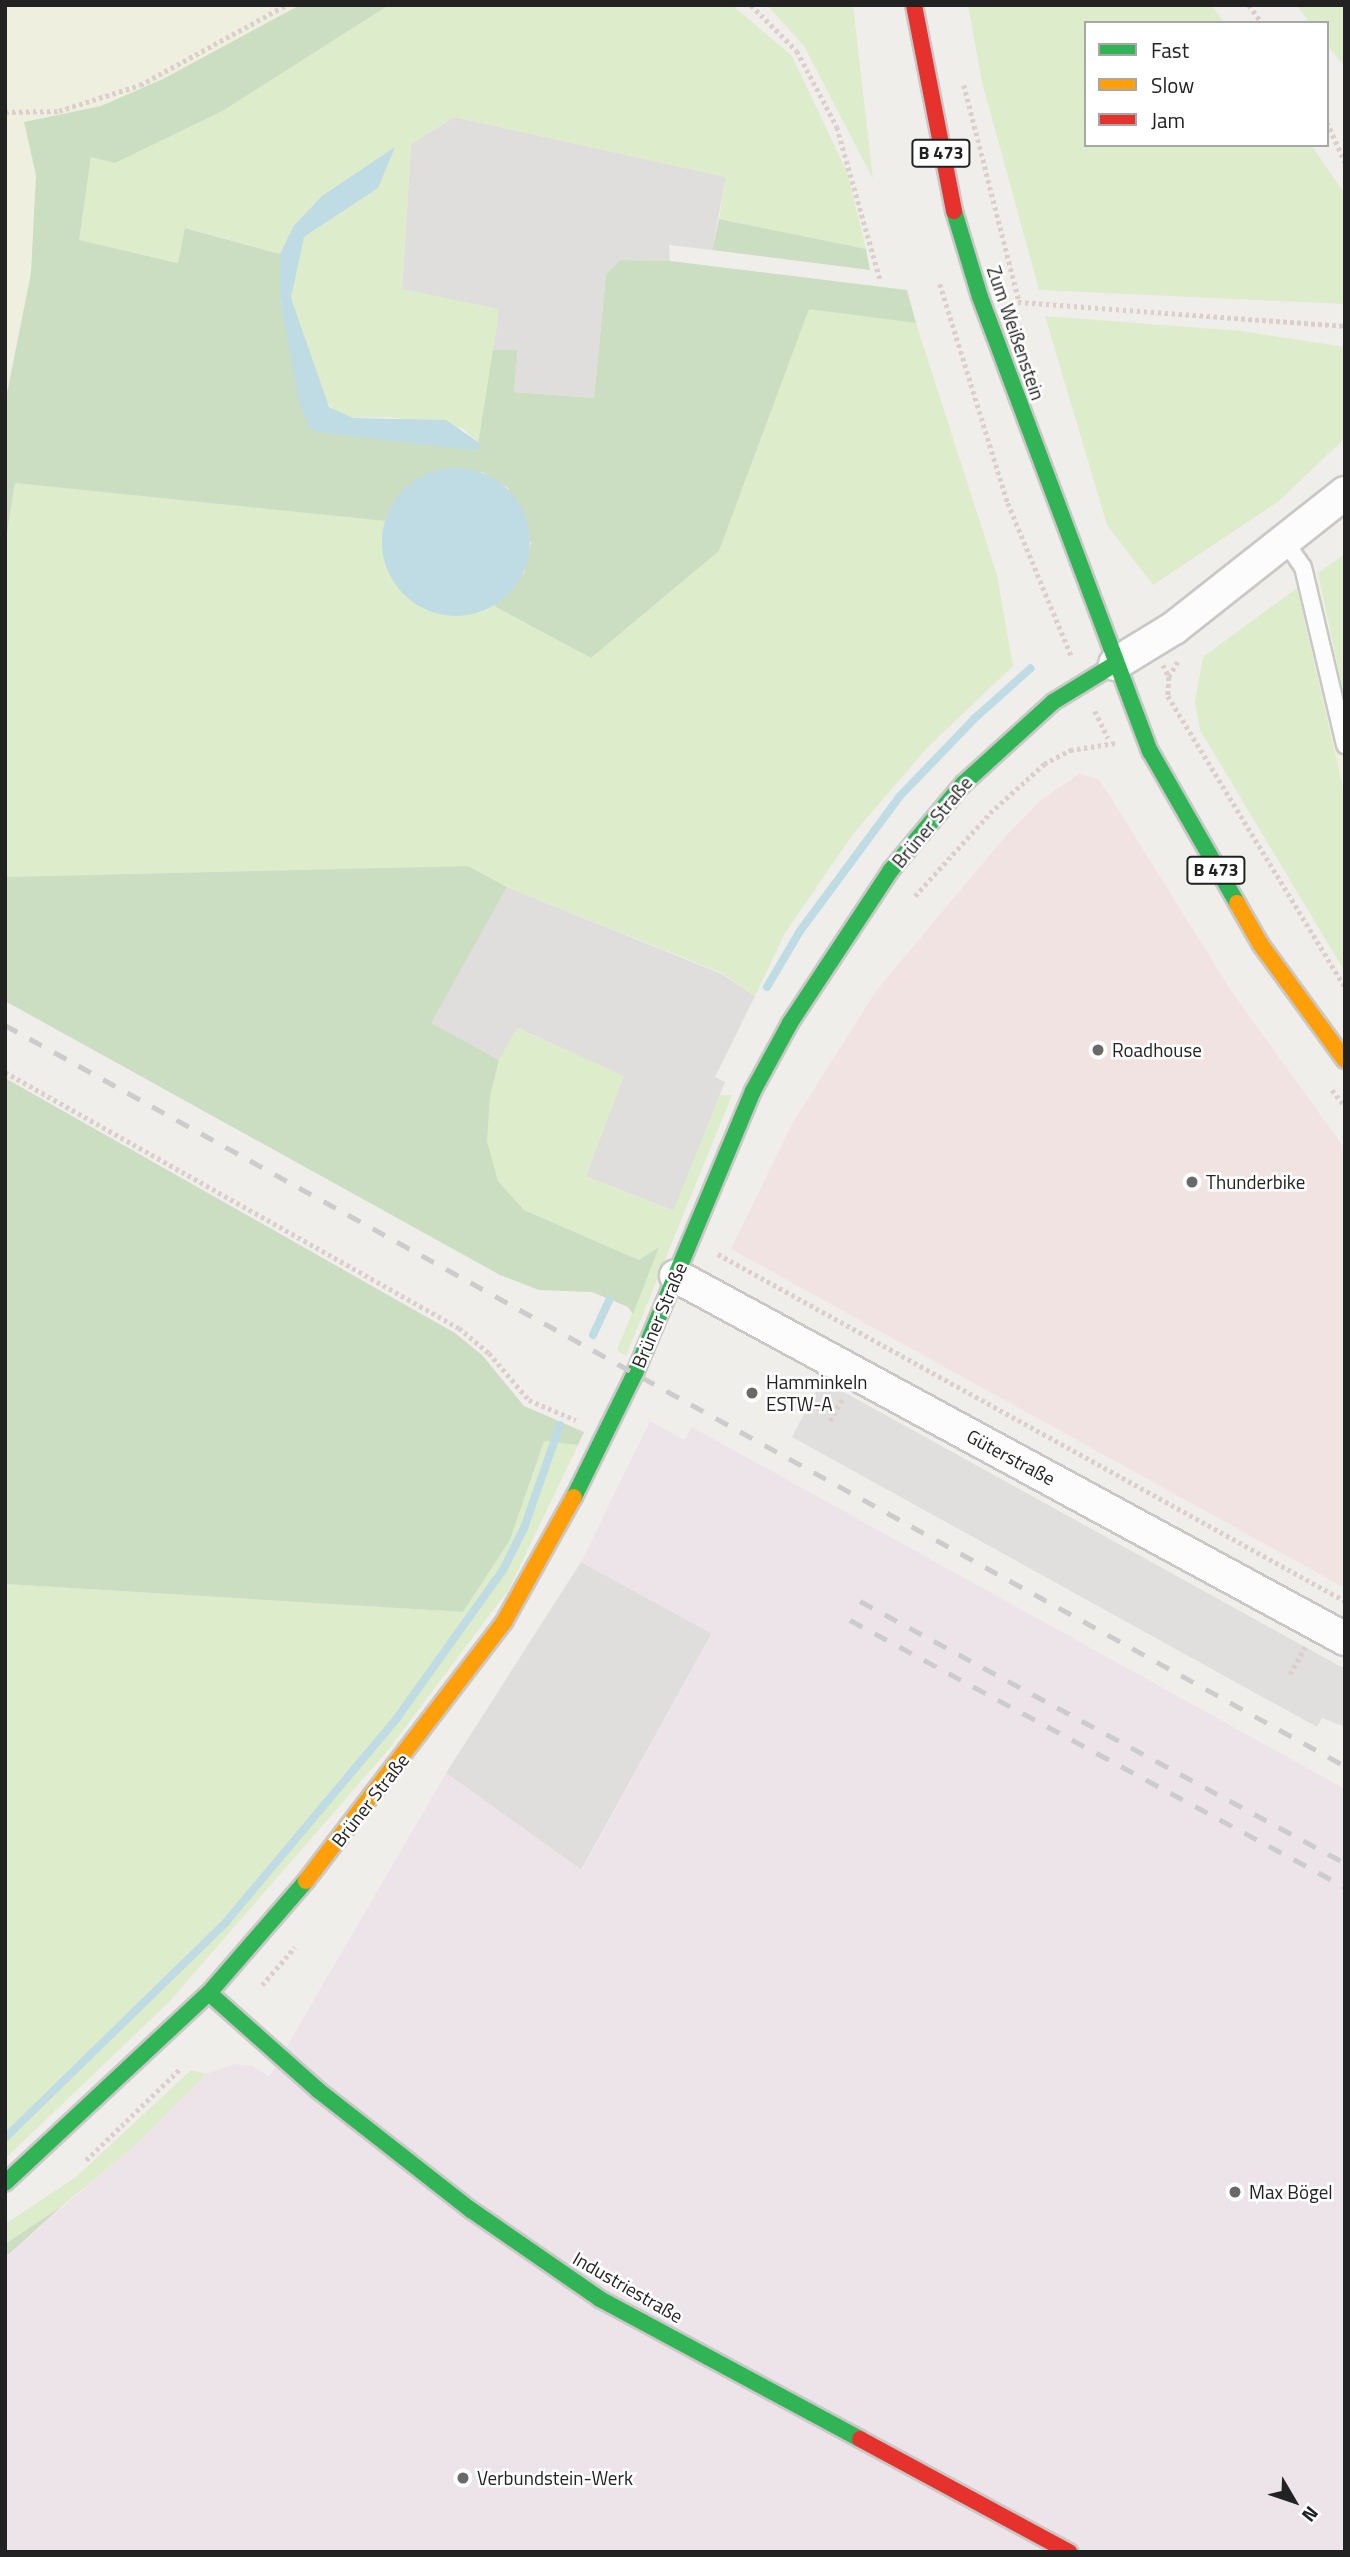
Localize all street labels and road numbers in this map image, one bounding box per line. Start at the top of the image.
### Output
road number: B 473 [911,138,971,168]
street label: Zum Weißenstein [982,263,1050,403]
street label: Brüner Straße [887,772,977,872]
road number: B 473 [1186,856,1246,884]
street label: Brüner Straße [627,1259,691,1371]
street label: Güterstraße [963,1424,1059,1490]
street label: Brüner Straße [326,1749,414,1851]
street label: Industriestraße [569,2246,687,2328]

